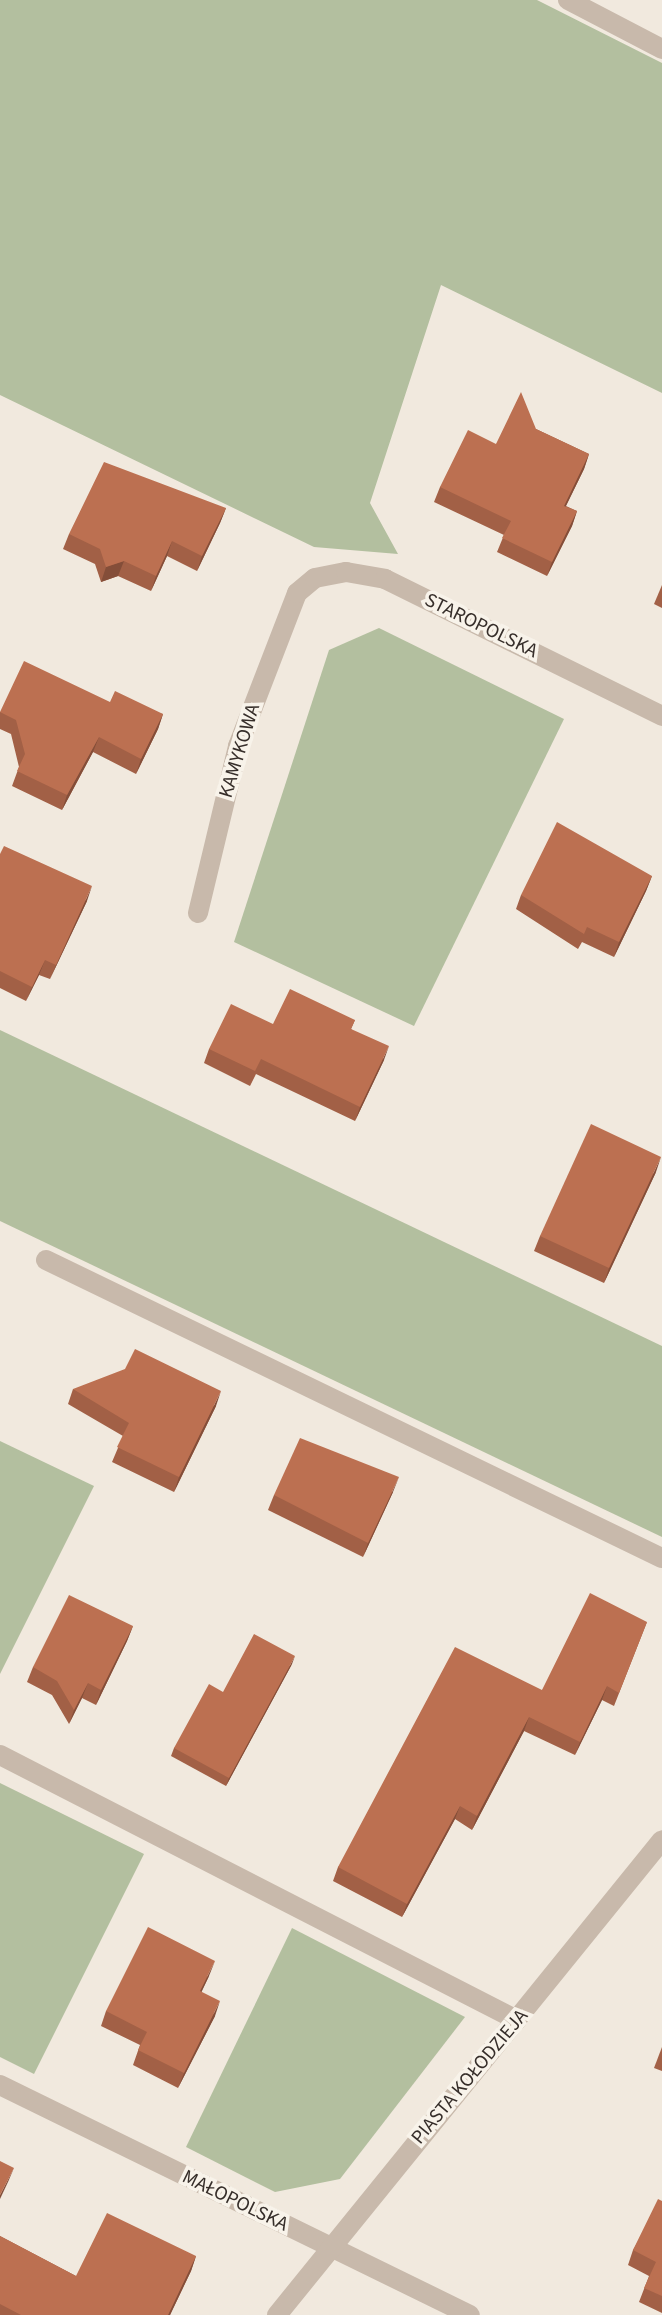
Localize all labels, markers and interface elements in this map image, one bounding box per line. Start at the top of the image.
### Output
street label: STAROPOLSKA [421,588,541,664]
street label: KAMYKOWA [214,701,266,801]
street label: PIASTA KOŁODZIEJA [407,2005,533,2149]
street label: MAŁOPOLSKA [178,2165,292,2237]

